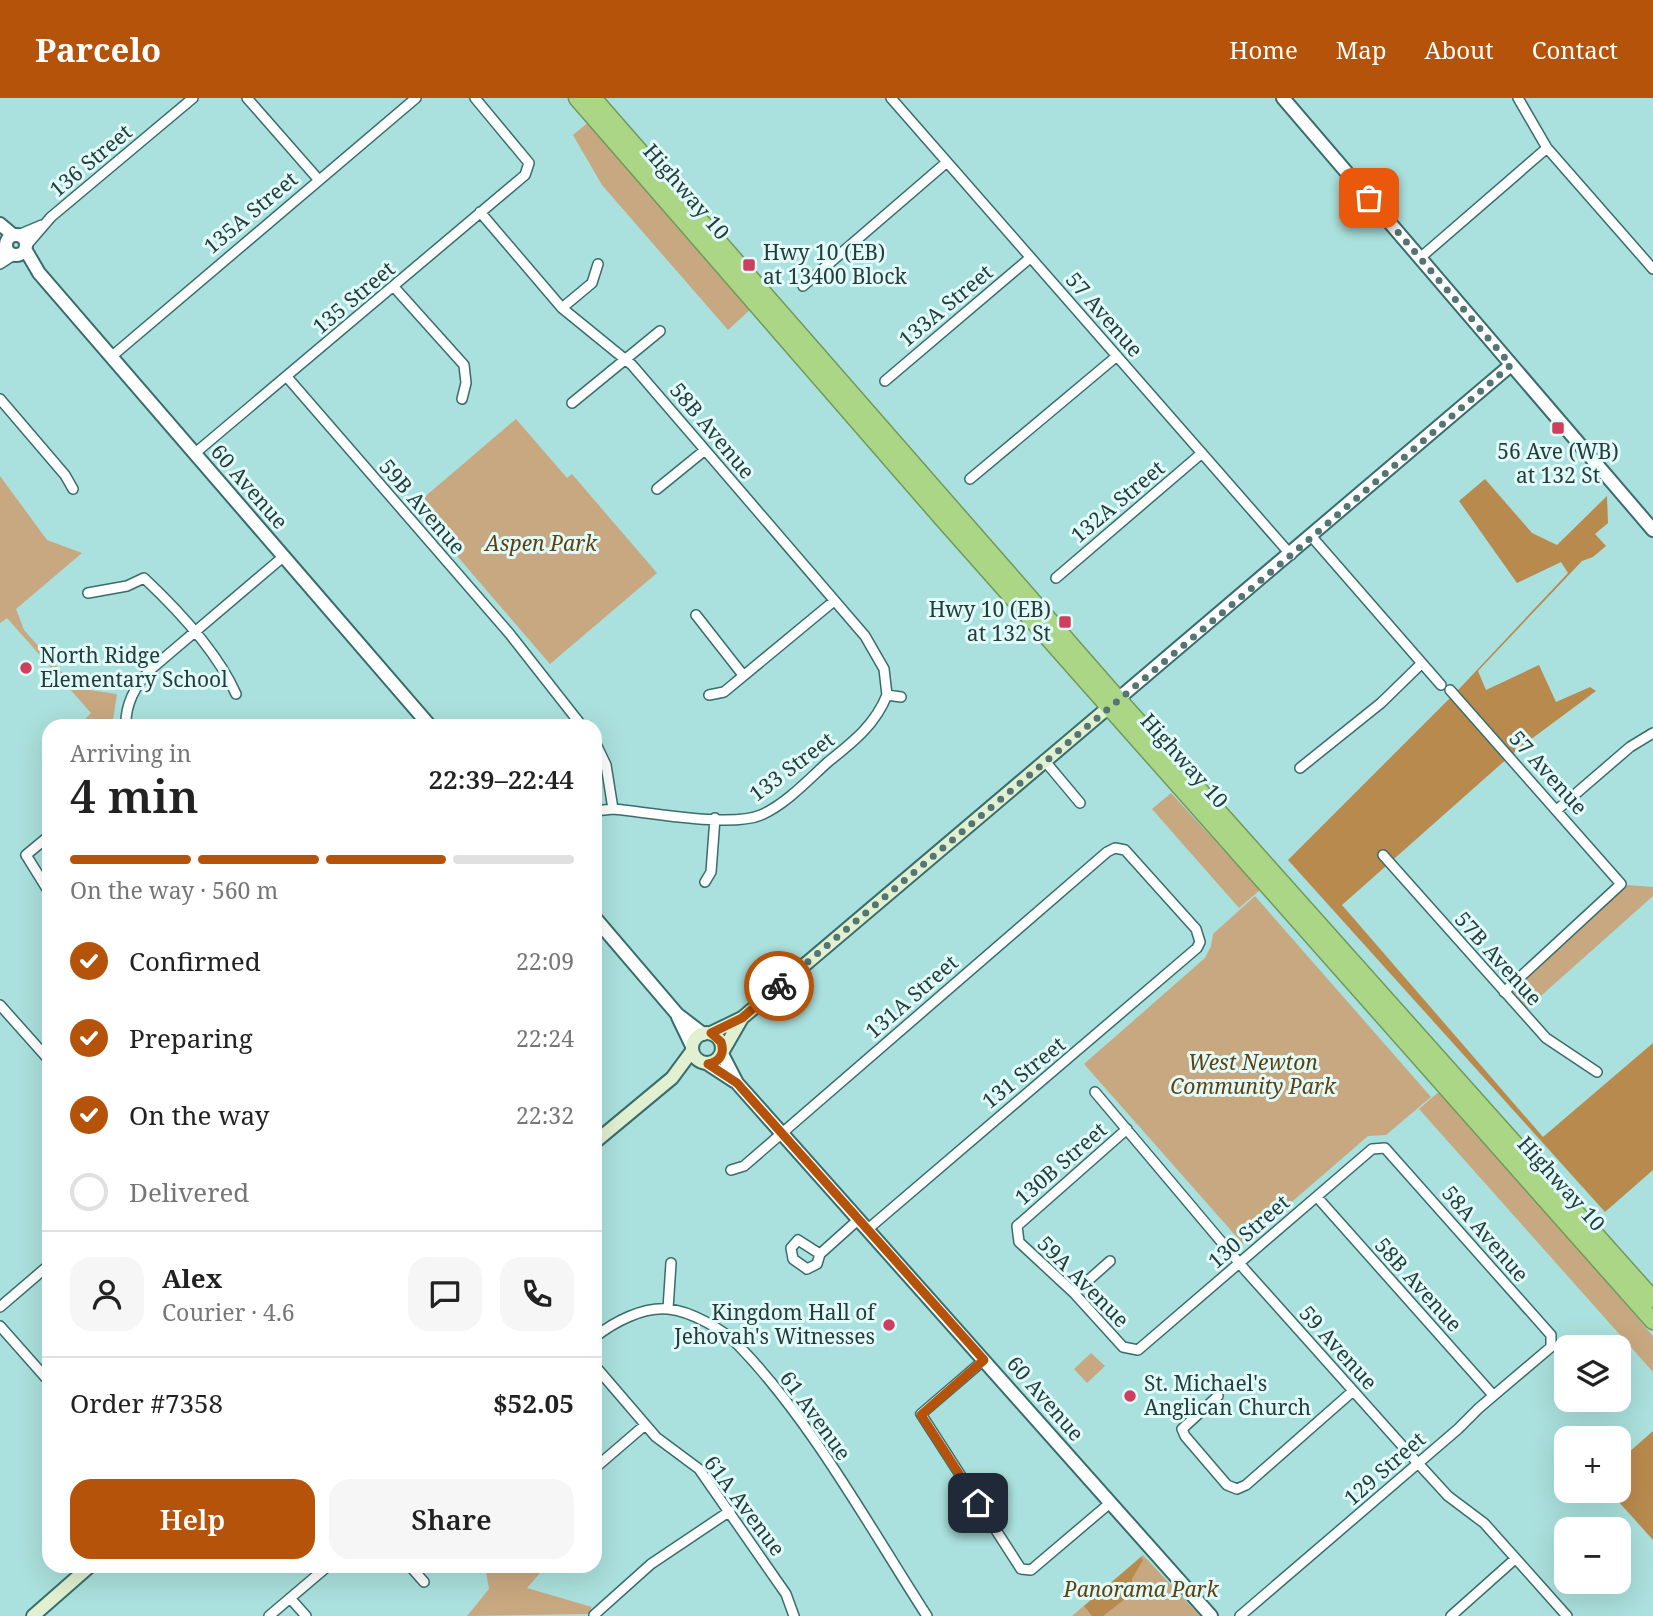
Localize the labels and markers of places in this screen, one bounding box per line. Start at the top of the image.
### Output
pin [1339,168,1399,228]
place label: Hwy 10 (EB) at 13400 Block [763,238,908,290]
marker: Hwy 10 (EB) at 13400 Block [741,257,757,273]
marker: 56 Ave (WB) at 132 St [1550,420,1566,436]
place label: 56 Ave (WB) at 132 St [1497,437,1619,489]
place label: Hwy 10 (EB) at 132 St [929,595,1051,647]
marker: Hwy 10 (EB) at 132 St [1057,614,1073,630]
place label: North Ridge Elementary School [40,641,228,693]
marker: North Ridge Elementary School [18,660,34,676]
place label: Kingdom Hall of Jehovah's Witnesses [673,1298,877,1350]
marker: Kingdom Hall of Jehovah's Witnesses [881,1317,897,1333]
place label: St. Michael's Anglican Church [1144,1369,1311,1421]
marker: St. Michael's Anglican Church [1122,1388,1138,1404]
pin [948,1473,1008,1533]

